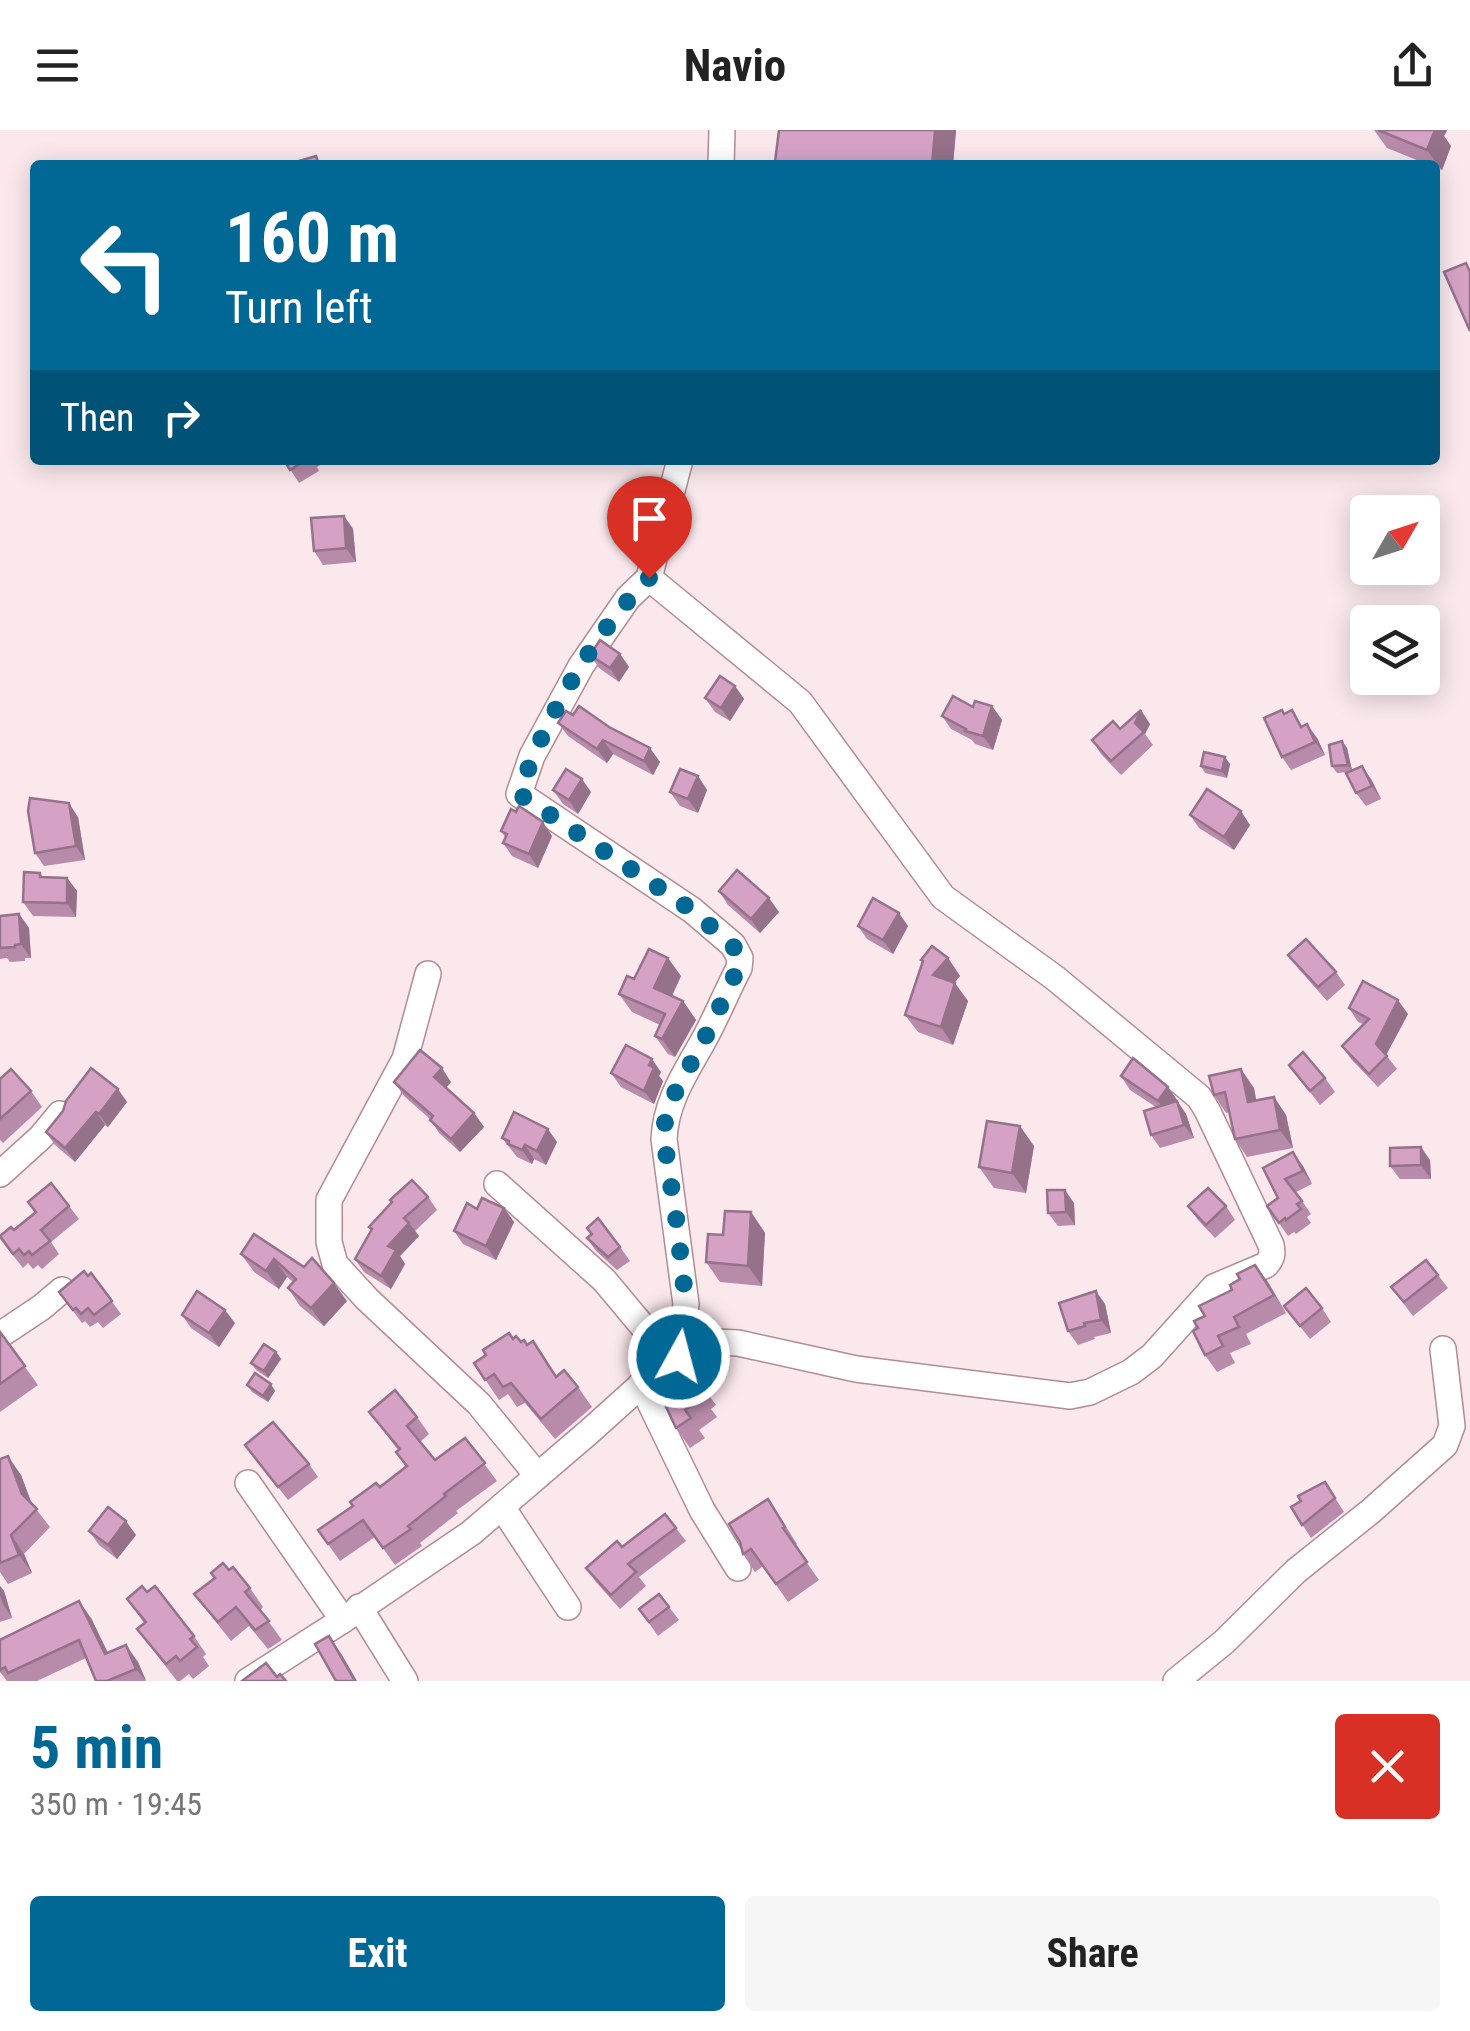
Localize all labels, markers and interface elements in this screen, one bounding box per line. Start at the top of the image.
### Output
icon: menu [30,38,85,93]
icon: share [1385,38,1440,93]
text: Navio [684,39,786,92]
text: 160 m [225,197,399,279]
icon: left [60,200,190,330]
text: Turn left [225,281,373,334]
icon: right [154,390,209,445]
text: Then [60,396,134,440]
pin [607,476,692,579]
icon: arrive [622,491,677,546]
north arrow [1350,495,1440,585]
map controls [1350,495,1440,695]
button: layers [1350,605,1440,695]
position arrow [627,1305,731,1409]
text: 5 min [30,1712,163,1783]
button: close [1335,1714,1440,1819]
text: 350 m · 19:45 [30,1785,202,1823]
button: Exit [30,1896,725,2011]
button: Share [745,1896,1440,2011]

